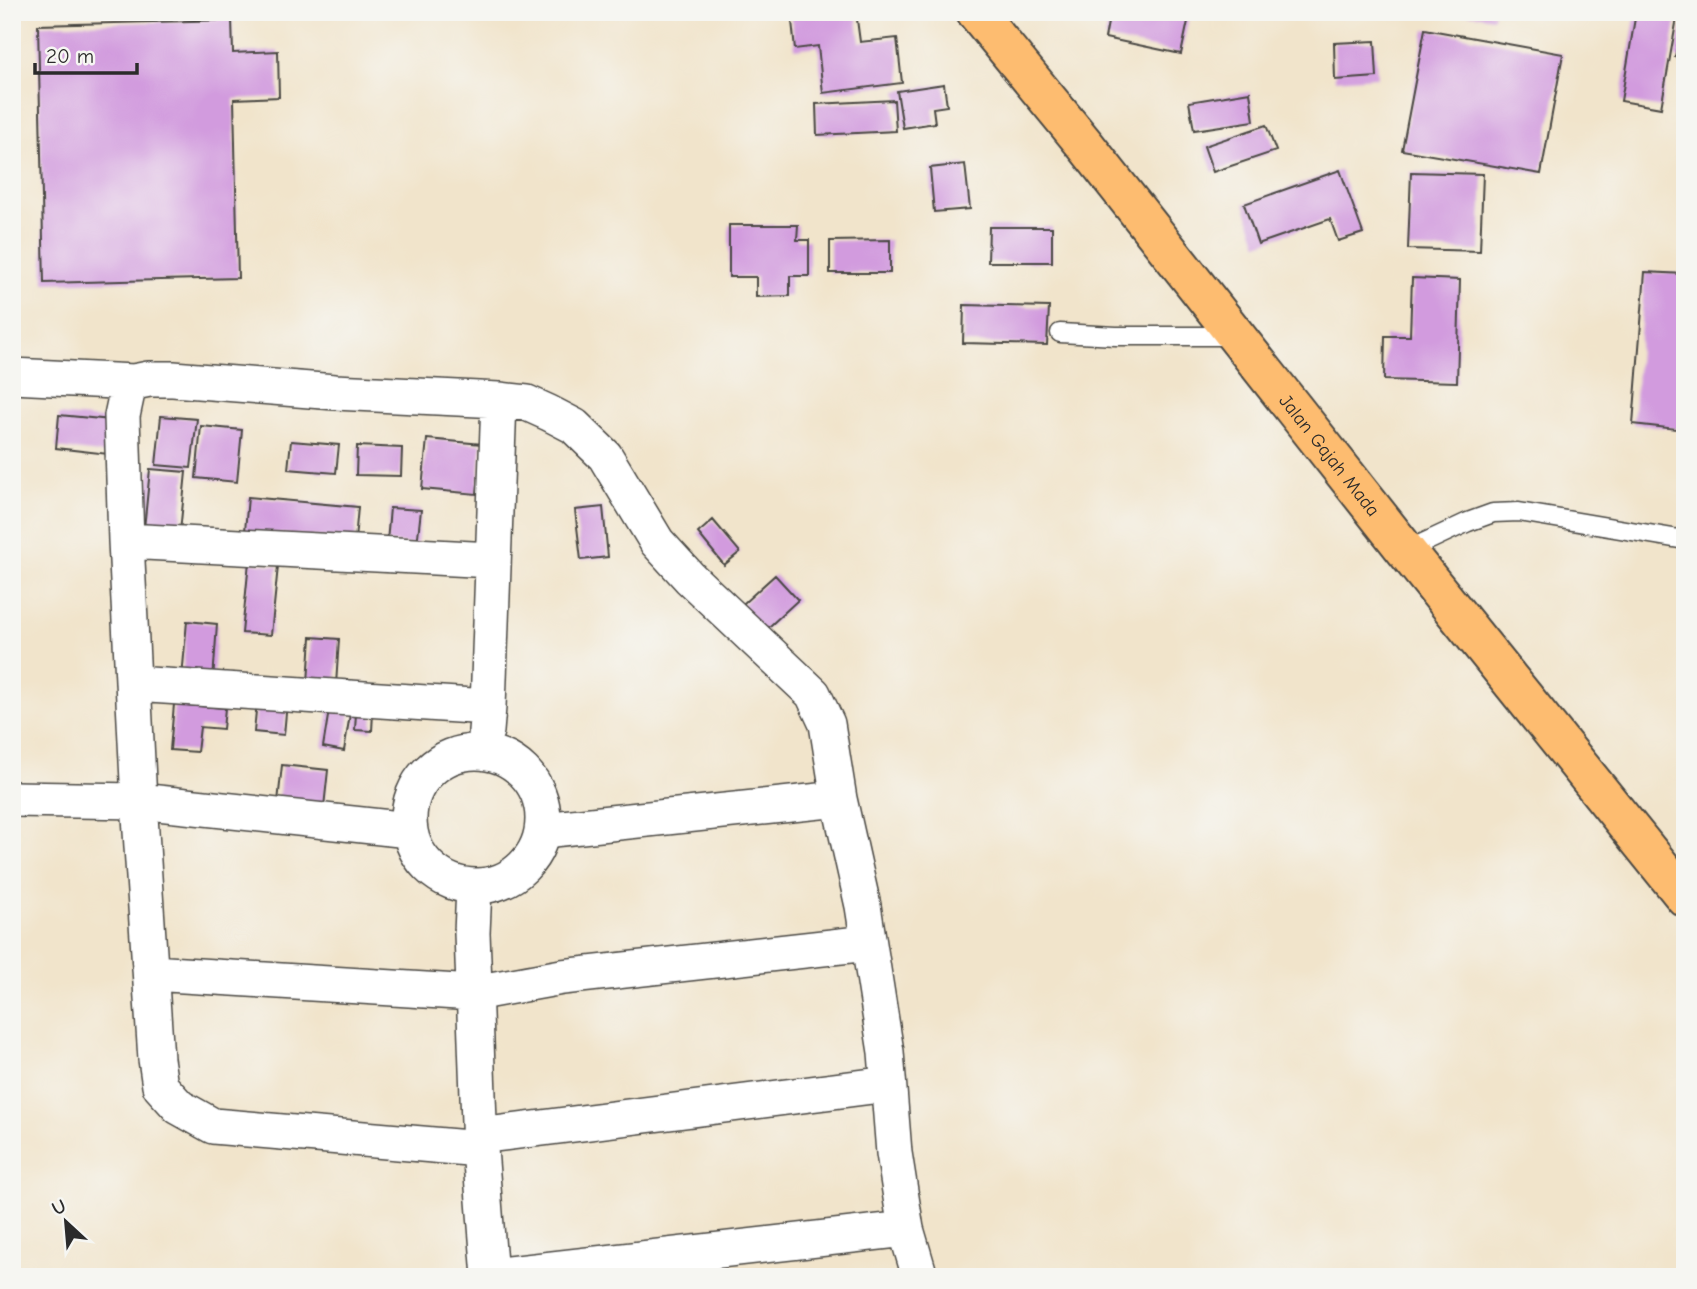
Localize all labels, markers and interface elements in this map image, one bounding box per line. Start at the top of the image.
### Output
scale bar [35,32,136,76]
text: 20 m [46,44,94,68]
street label: Jalan Gajah Mada [1274,390,1384,521]
north arrow [32,1188,102,1258]
text: U [48,1195,70,1220]

